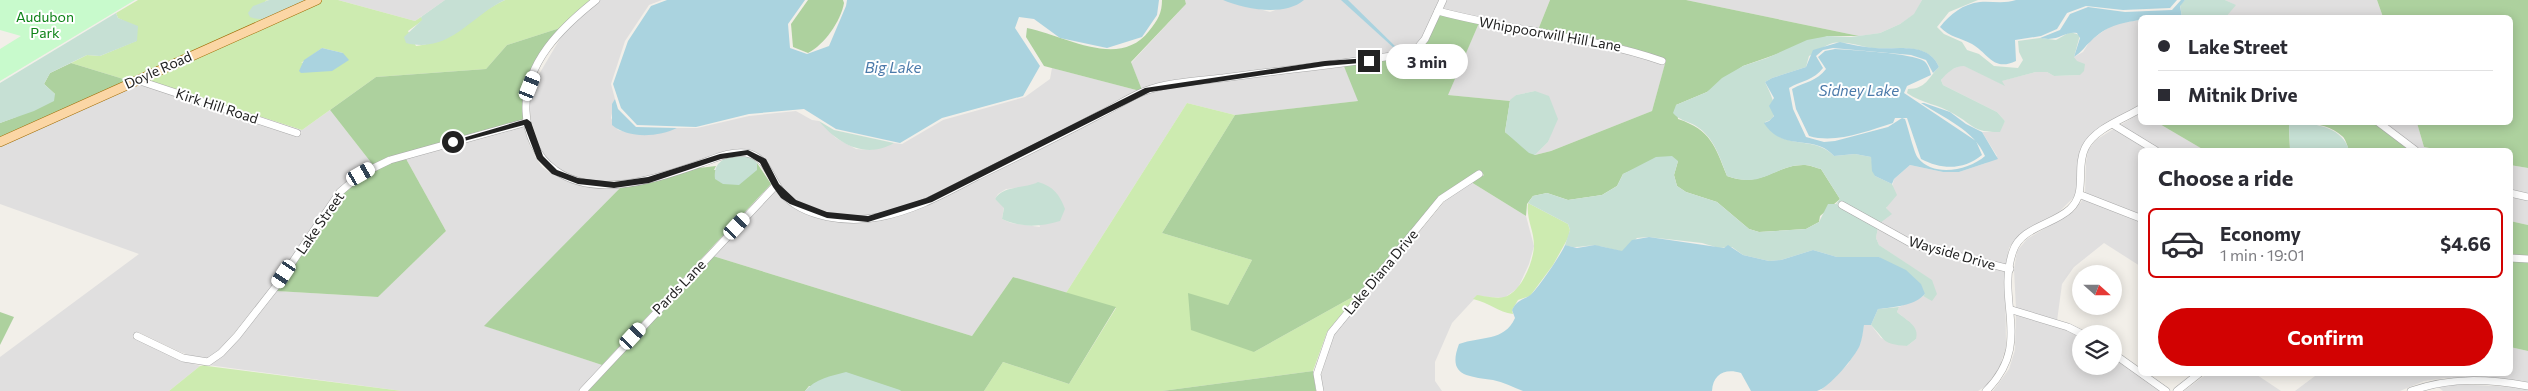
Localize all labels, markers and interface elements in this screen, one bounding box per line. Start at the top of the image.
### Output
park label: Audubon Park [16,8,74,41]
street label: Whippoorwill Hill Lane [1478,13,1622,54]
text: Lake Street [2188,35,2288,58]
callout: 3 min [1386,44,1469,78]
street label: Doyle Road [121,47,194,92]
route end [1358,50,1380,72]
text: 3 min [1407,52,1447,71]
water label: Big Lake [865,58,921,76]
car [517,69,542,103]
water label: Sidney Lake [1819,81,1899,99]
text: Mitnik Drive [2188,83,2297,106]
street label: Kirk Hill Road [174,84,260,127]
route start [442,131,464,153]
car [344,160,377,188]
text: Choose a ride [2158,164,2293,191]
street label: Lake Street [292,188,347,257]
car [721,210,752,242]
icon: car [2160,221,2205,266]
text: Economy [2220,222,2301,245]
street label: Lake Diana Drive [1340,226,1421,318]
street label: Wayside Drive [1907,232,1998,273]
text: $4.66 [2440,232,2491,255]
text: 1 min · 19:01 [2220,245,2305,264]
street label: Pards Lane [648,256,709,317]
car [269,257,298,291]
north arrow [2072,265,2122,315]
map controls [2072,265,2122,375]
button: Confirm [2158,308,2493,366]
car [617,320,648,352]
button: layers [2072,325,2122,375]

